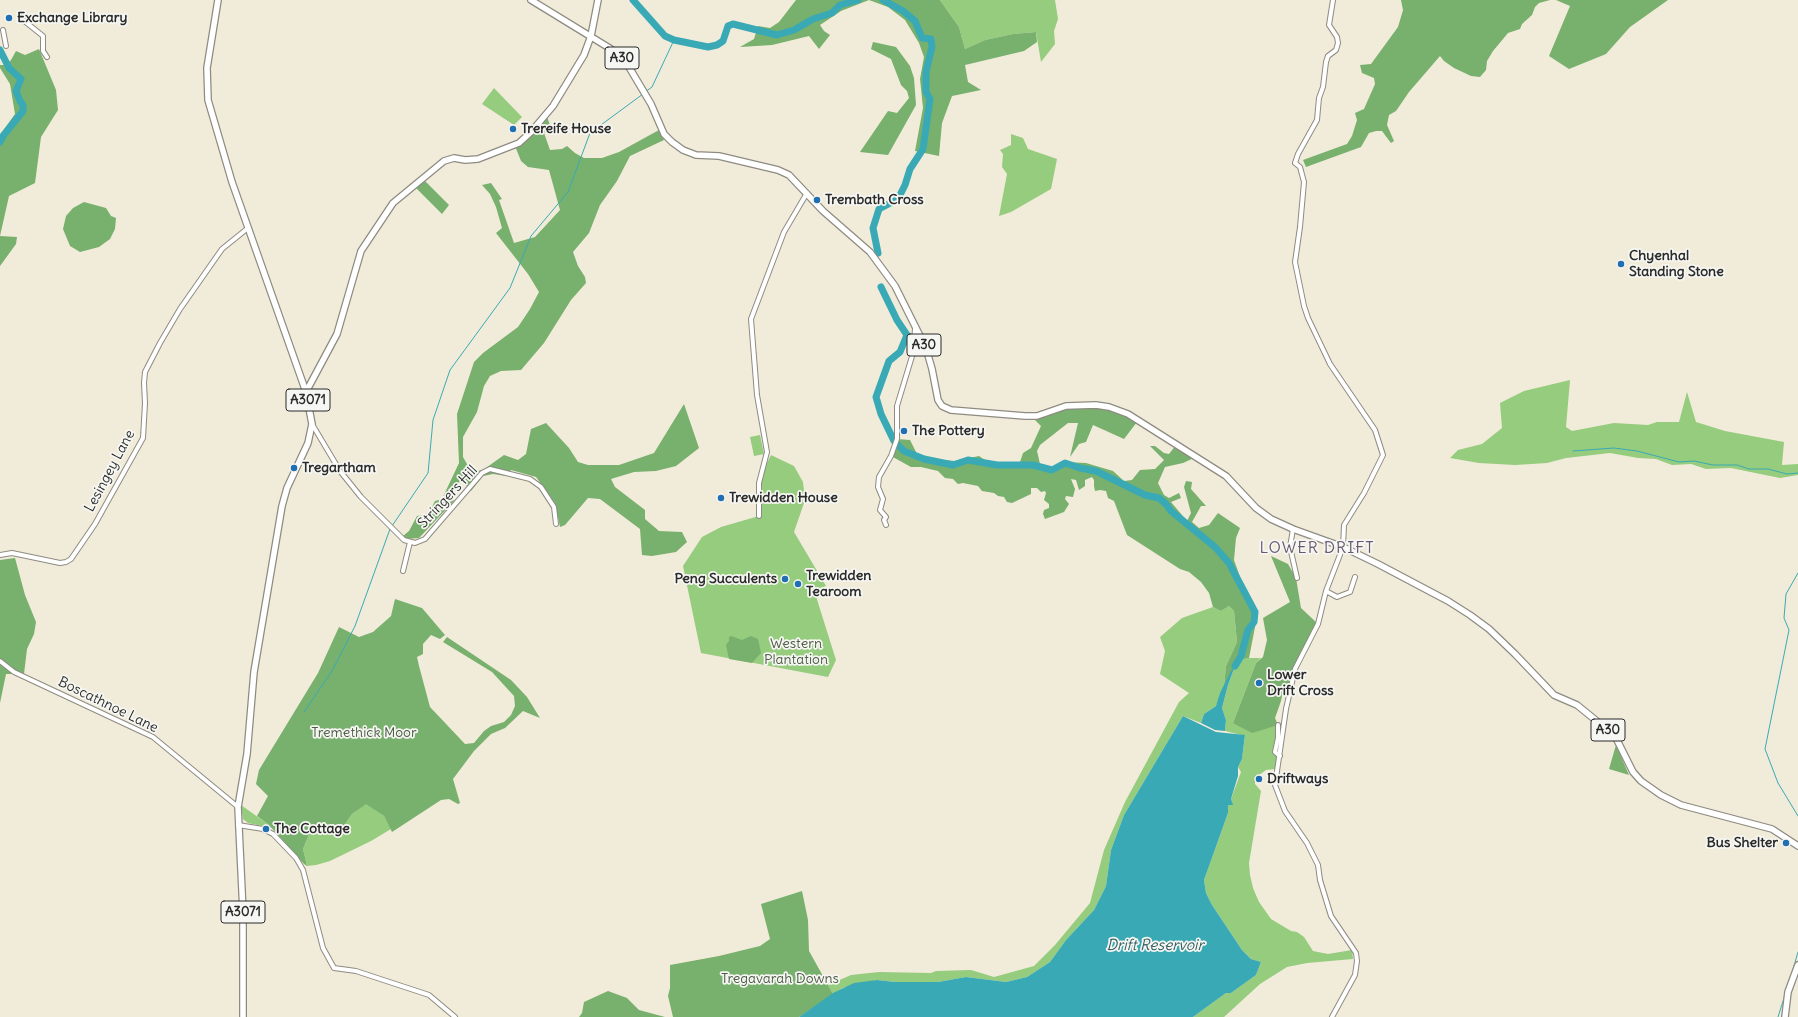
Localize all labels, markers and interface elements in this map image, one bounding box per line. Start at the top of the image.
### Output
place label: Exchange Library [17,10,127,26]
marker: Exchange Library [4,13,14,23]
road number: A30 [605,47,639,69]
place label: Trereife House [521,121,611,137]
marker: Trereife House [508,124,518,134]
place label: Trembath Cross [825,192,924,208]
marker: Trembath Cross [812,195,822,205]
place label: Chyenhal Standing Stone [1629,248,1724,280]
marker: Chyenhal Standing Stone [1616,259,1626,269]
road number: A30 [907,334,941,356]
road number: A3071 [286,389,330,411]
place label: The Pottery [912,423,985,439]
marker: The Pottery [899,426,909,436]
street label: Lesingey Lane [81,427,139,515]
place label: Tregartham [302,460,376,476]
street label: Stringers Hill [415,462,481,532]
marker: Tregartham [289,463,299,473]
place label: Trewidden House [729,490,838,506]
marker: Trewidden House [716,493,726,503]
district label: LOWER DRIFT [1259,538,1375,558]
place label: Trewidden Tearoom [806,568,871,600]
place label: Peng Succulents [674,571,777,587]
marker: Peng Succulents [780,574,790,584]
marker: Trewidden Tearoom [793,579,803,589]
park label: Western Plantation [764,636,828,668]
place label: Lower Drift Cross [1267,667,1334,700]
street label: Boscathnoe Lane [55,674,161,736]
marker: Lower Drift Cross [1254,678,1264,688]
road number: A30 [1591,719,1625,741]
park label: Tremethick Moor [311,725,417,741]
place label: Driftways [1267,771,1328,787]
marker: Driftways [1254,774,1264,784]
place label: The Cottage [274,821,350,837]
marker: The Cottage [261,824,271,834]
place label: Bus Shelter [1707,835,1778,851]
marker: Bus Shelter [1781,838,1791,848]
road number: A3071 [221,901,265,923]
water label: Drift Reservoir [1106,937,1204,955]
park label: Tregavarah Downs [721,971,839,987]

